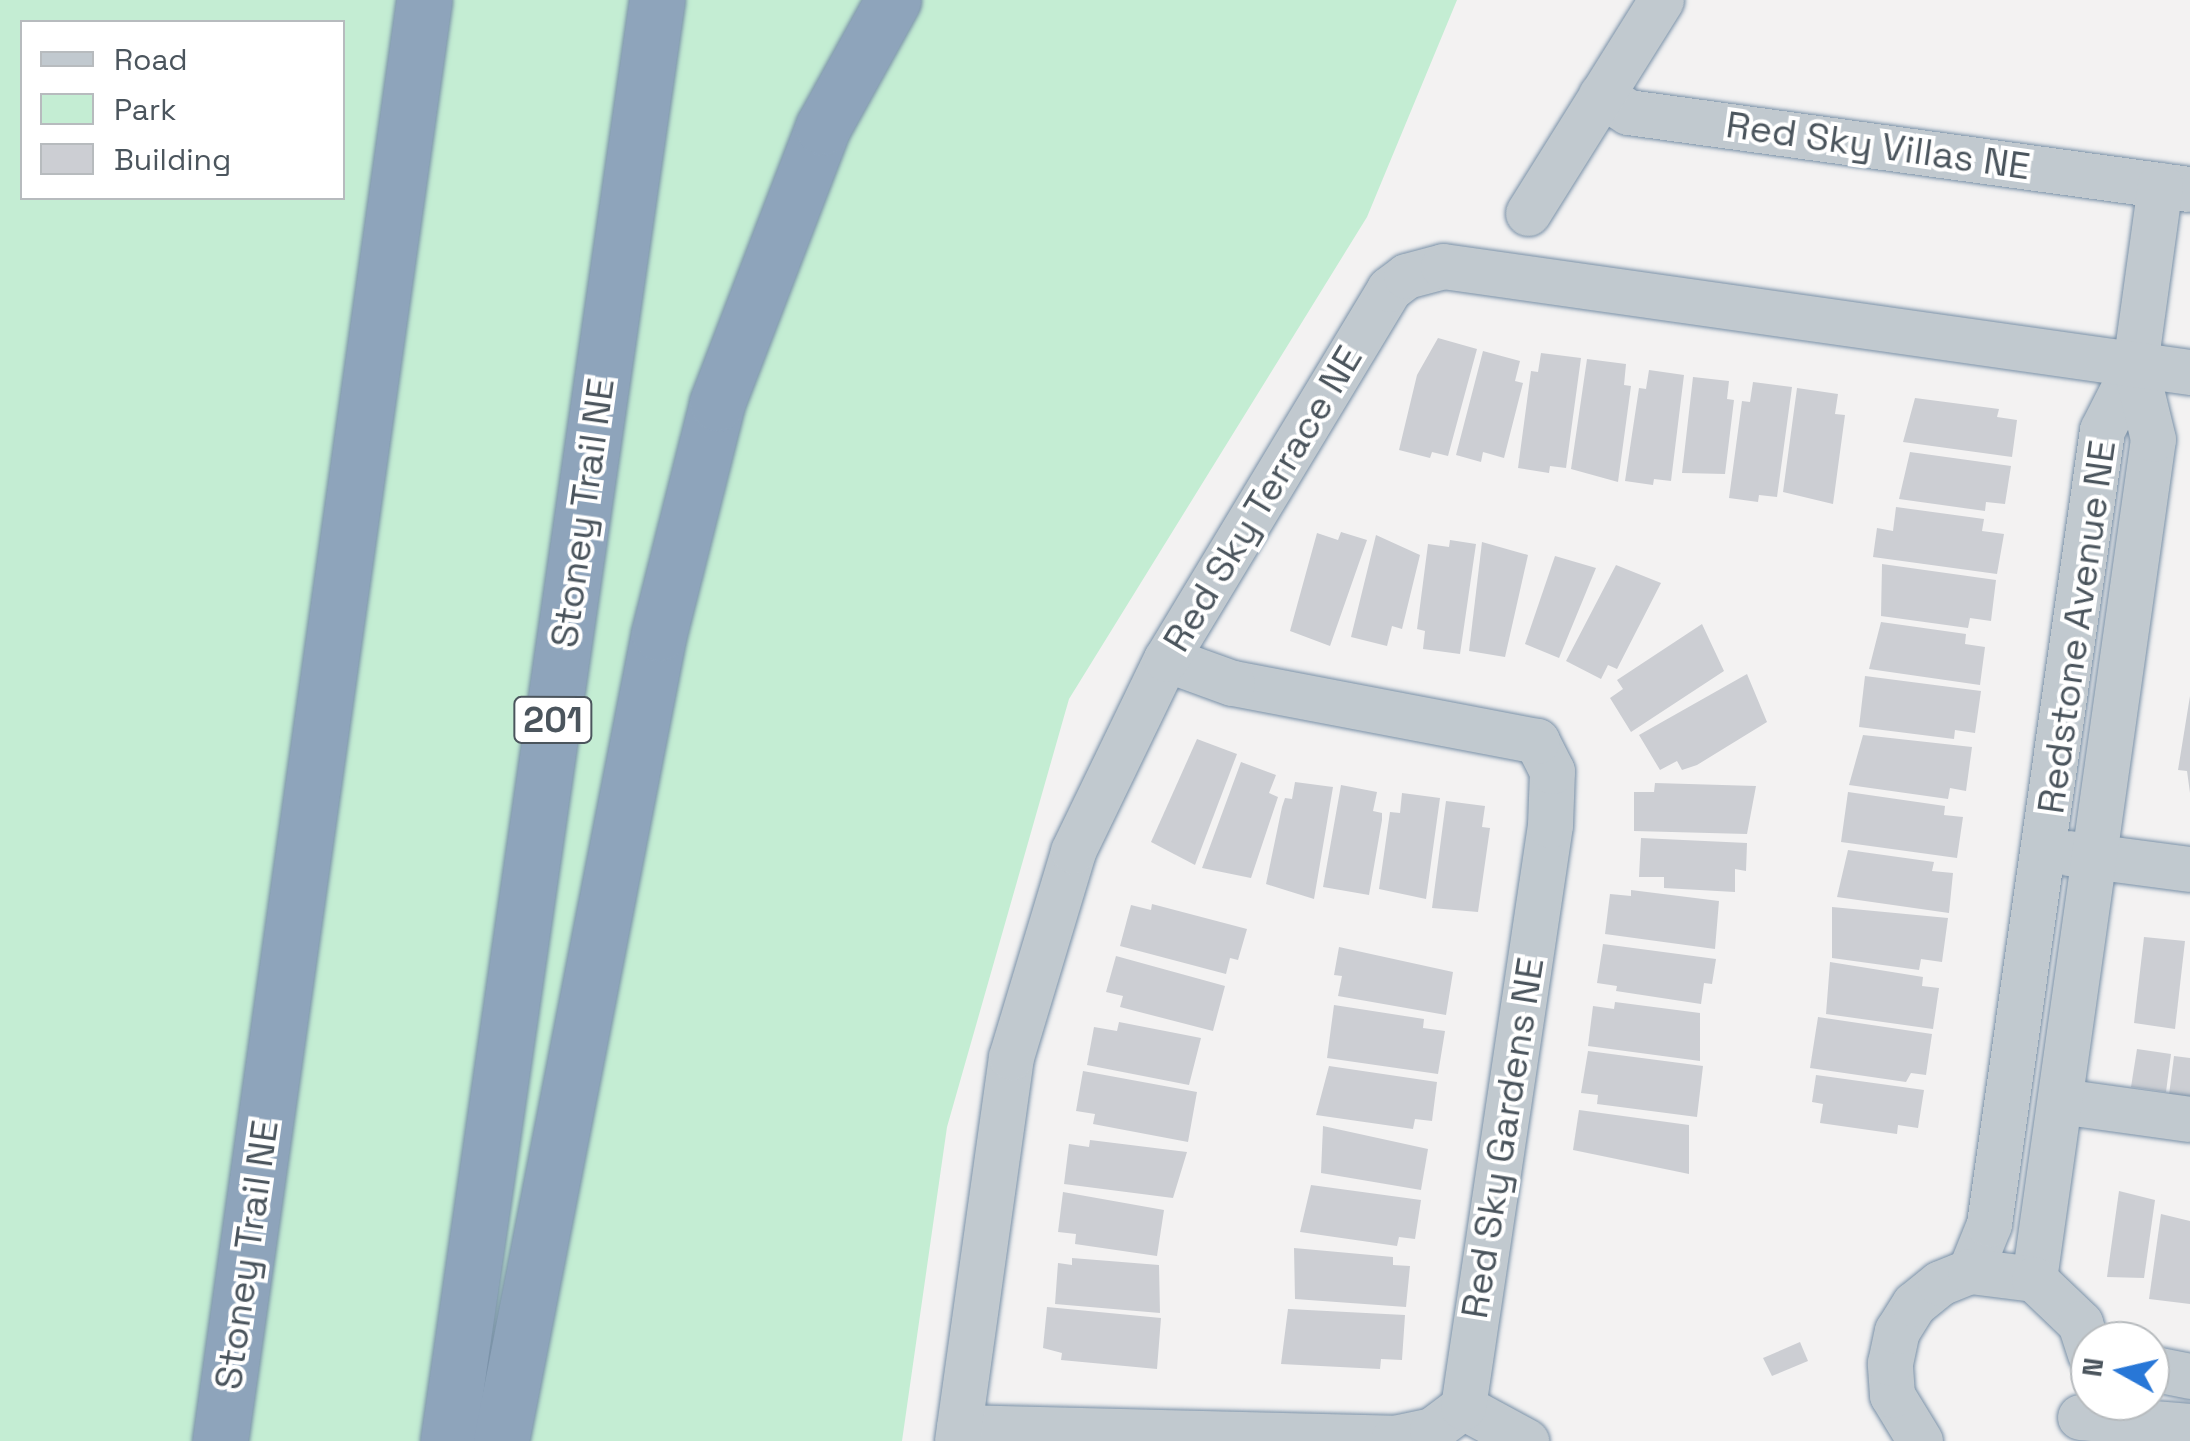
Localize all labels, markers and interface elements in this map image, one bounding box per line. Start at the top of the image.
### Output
legend [20,20,345,200]
text: Road [114,40,188,79]
text: Park [114,90,176,129]
street label: Red Sky Villas NE [1723,102,2033,190]
text: Building [114,140,231,179]
street label: Red Sky Terrace NE [1153,337,1373,661]
street label: Stoney Trail NE [541,375,625,651]
street label: Redstone Avenue NE [2028,437,2126,817]
road number: 201 [513,690,593,750]
street label: Red Sky Gardens NE [1452,954,1554,1322]
street label: Stoney Trail NE [205,1117,289,1393]
north arrow [2070,1321,2170,1421]
text: N [2073,1355,2111,1379]

